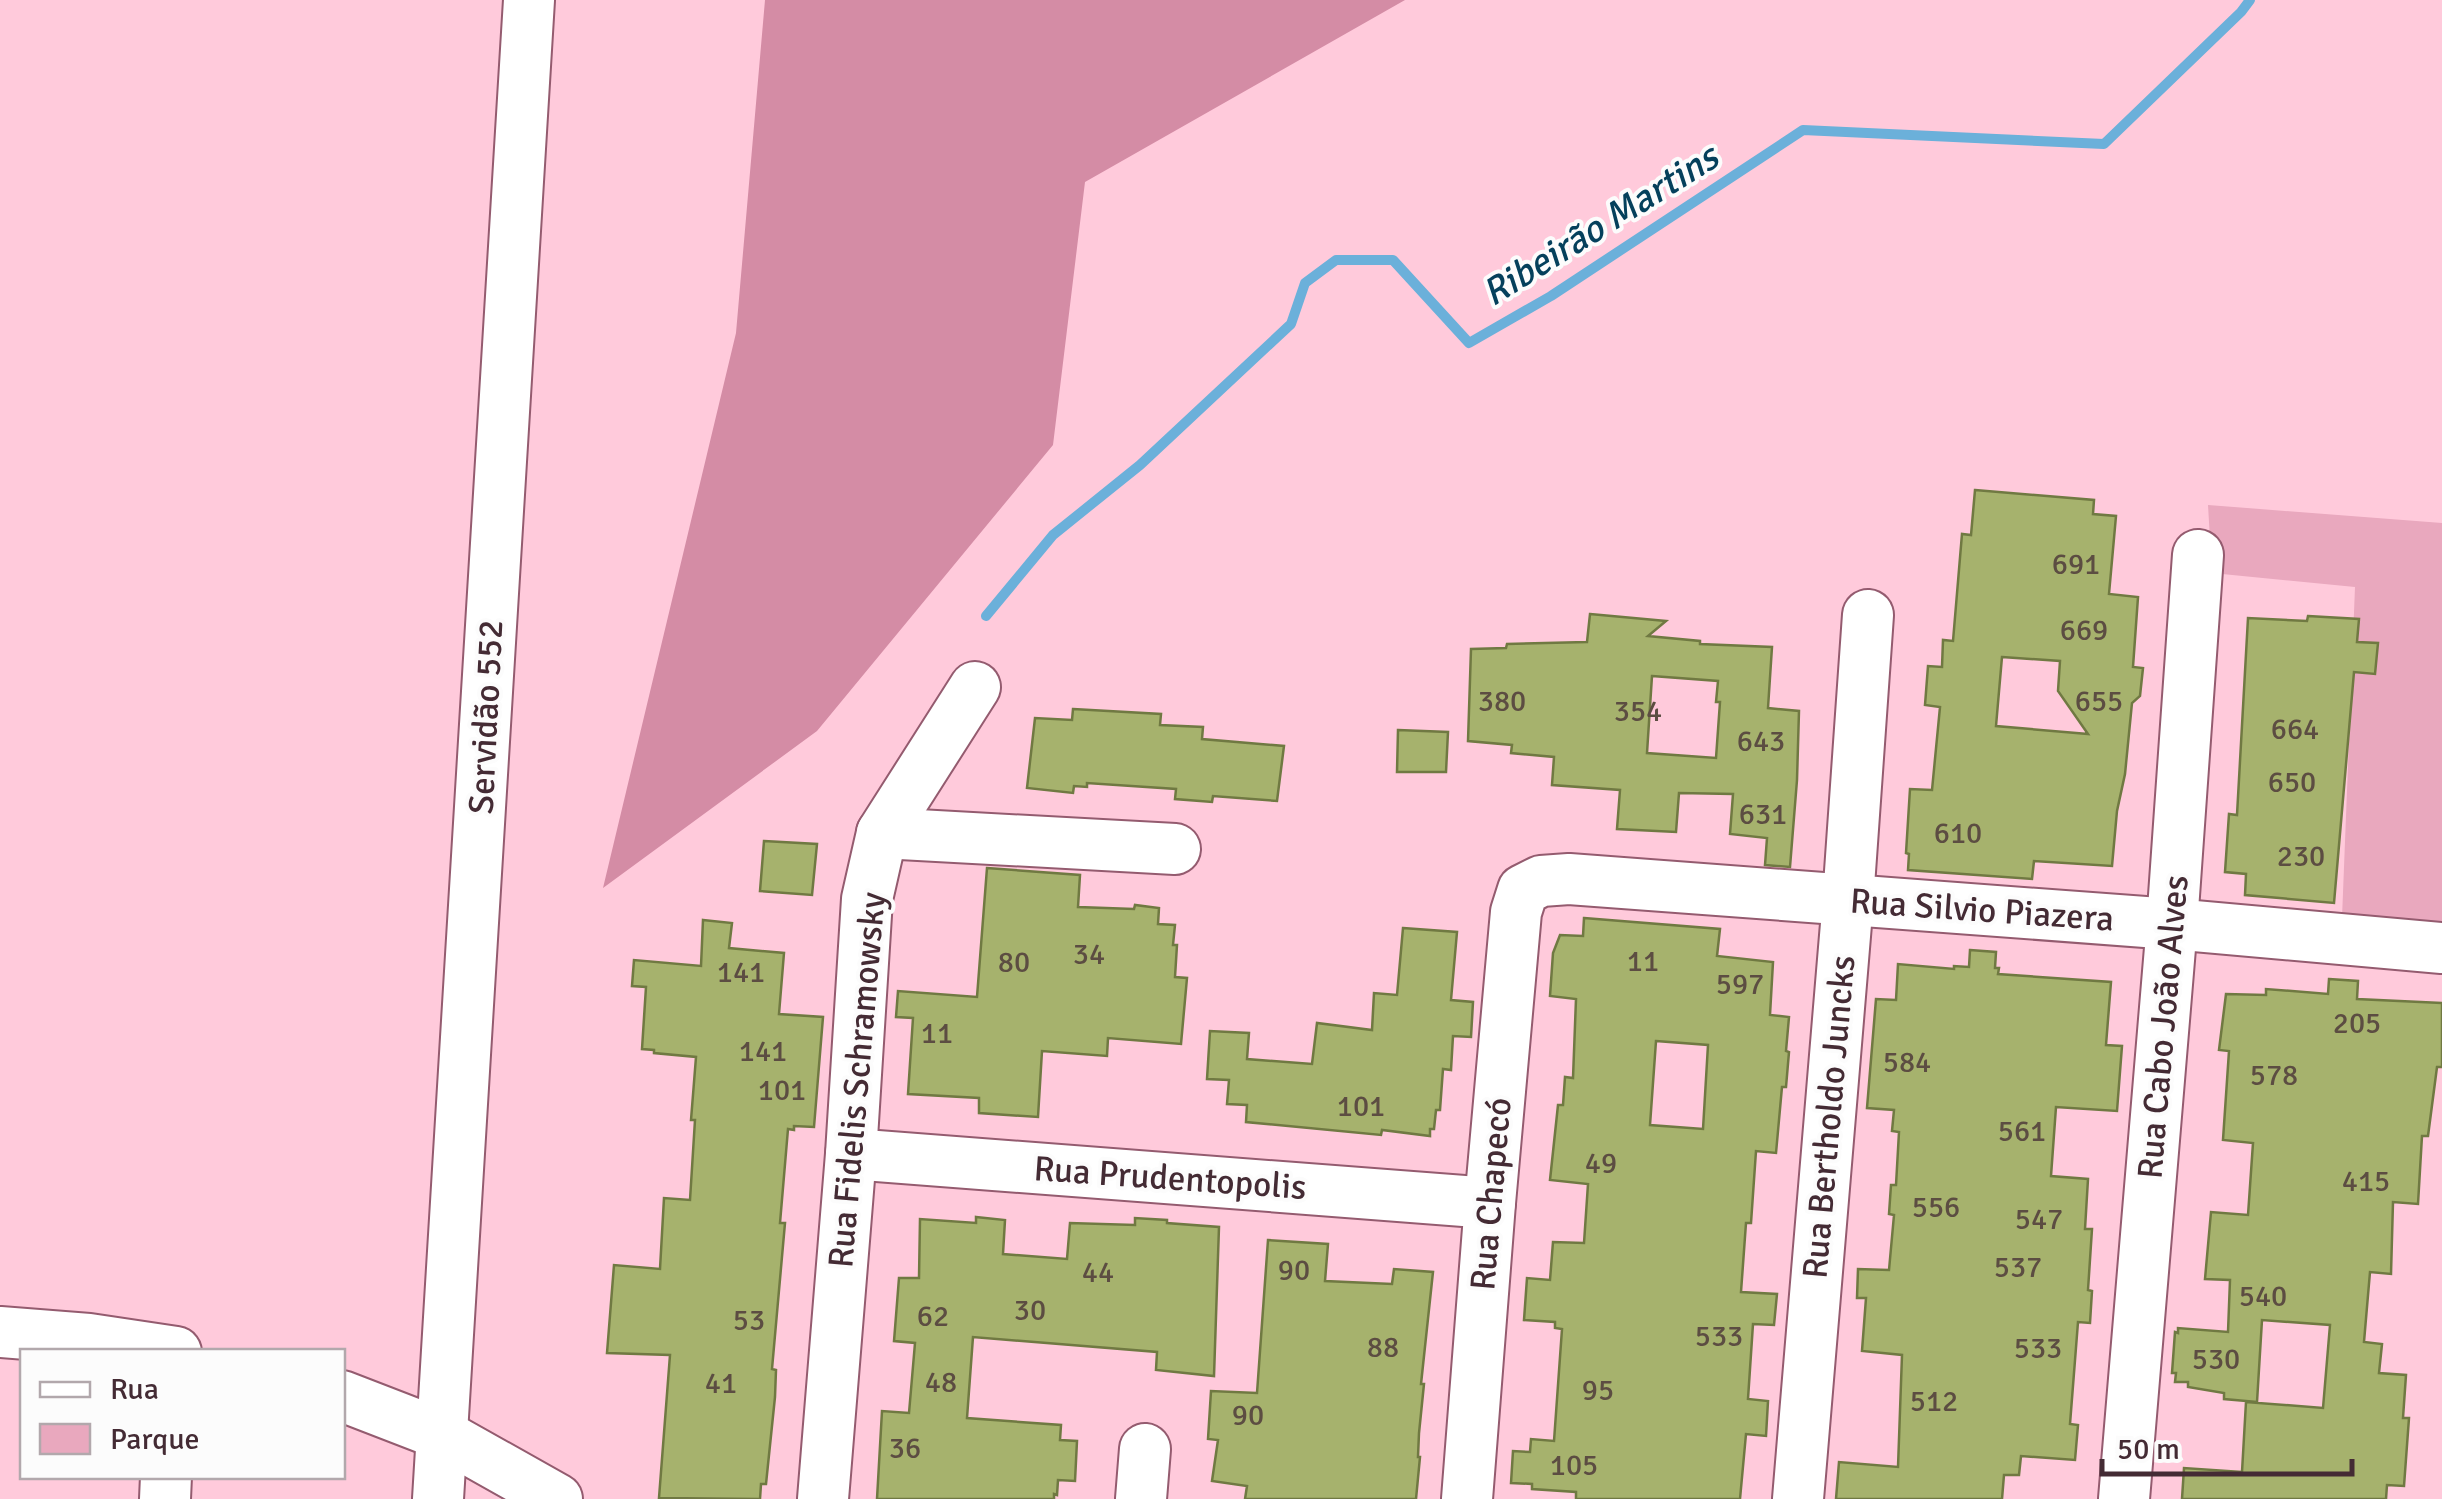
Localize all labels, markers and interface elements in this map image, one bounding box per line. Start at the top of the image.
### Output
water label: Ribeirão Martins [1473,132,1730,316]
house number: 691 [2052,546,2100,583]
house number: 669 [2060,612,2108,649]
street label: Servidão 552 [459,619,513,815]
house number: 380 [1478,683,1526,720]
house number: 655 [2075,683,2123,720]
house number: 354 [1614,693,1662,730]
house number: 664 [2271,711,2319,748]
house number: 643 [1737,723,1785,760]
house number: 650 [2268,764,2316,801]
house number: 631 [1739,796,1787,833]
house number: 610 [1934,815,1982,852]
house number: 230 [2277,838,2325,875]
street label: Rua Cabo João Alves [2128,873,2198,1181]
street label: Rua Silvio Piazera [1848,879,2116,941]
street label: Rua Fidelis Schramowsky [819,890,895,1270]
house number: 34 [1073,936,1105,973]
house number: 11 [1627,943,1659,980]
house number: 80 [998,944,1030,981]
house number: 141 [717,954,765,991]
street label: Rua Bertholdo Juncks [1793,954,1865,1280]
house number: 597 [1716,966,1764,1003]
house number: 205 [2333,1005,2381,1042]
house number: 11 [921,1015,953,1052]
house number: 141 [739,1033,787,1070]
house number: 584 [1883,1044,1931,1081]
house number: 578 [2250,1057,2298,1094]
house number: 101 [758,1072,806,1109]
house number: 101 [1337,1088,1385,1125]
street label: Rua Chapecó [1461,1096,1521,1292]
house number: 561 [1998,1113,2046,1150]
house number: 49 [1585,1145,1617,1182]
street label: Rua Prudentopolis [1032,1147,1308,1209]
house number: 415 [2342,1163,2390,1200]
house number: 556 [1912,1189,1960,1226]
house number: 547 [2015,1201,2063,1238]
house number: 537 [1994,1249,2042,1286]
house number: 90 [1278,1252,1310,1289]
house number: 44 [1082,1254,1114,1291]
house number: 540 [2239,1278,2287,1315]
house number: 30 [1014,1292,1046,1329]
house number: 62 [917,1298,949,1335]
house number: 53 [733,1302,765,1339]
house number: 533 [1695,1318,1743,1355]
house number: 88 [1367,1329,1399,1366]
house number: 533 [2014,1330,2062,1367]
house number: 530 [2192,1341,2240,1378]
legend [20,1349,345,1479]
house number: 48 [925,1364,957,1401]
house number: 41 [705,1365,737,1402]
text: Rua [110,1371,159,1408]
house number: 95 [1582,1372,1614,1409]
house number: 512 [1910,1383,1958,1420]
house number: 90 [1232,1397,1264,1434]
scale bar [2102,1414,2352,1476]
text: Parque [110,1421,200,1458]
house number: 36 [889,1430,921,1467]
text: 50 m [2117,1431,2180,1468]
house number: 105 [1550,1447,1598,1484]

